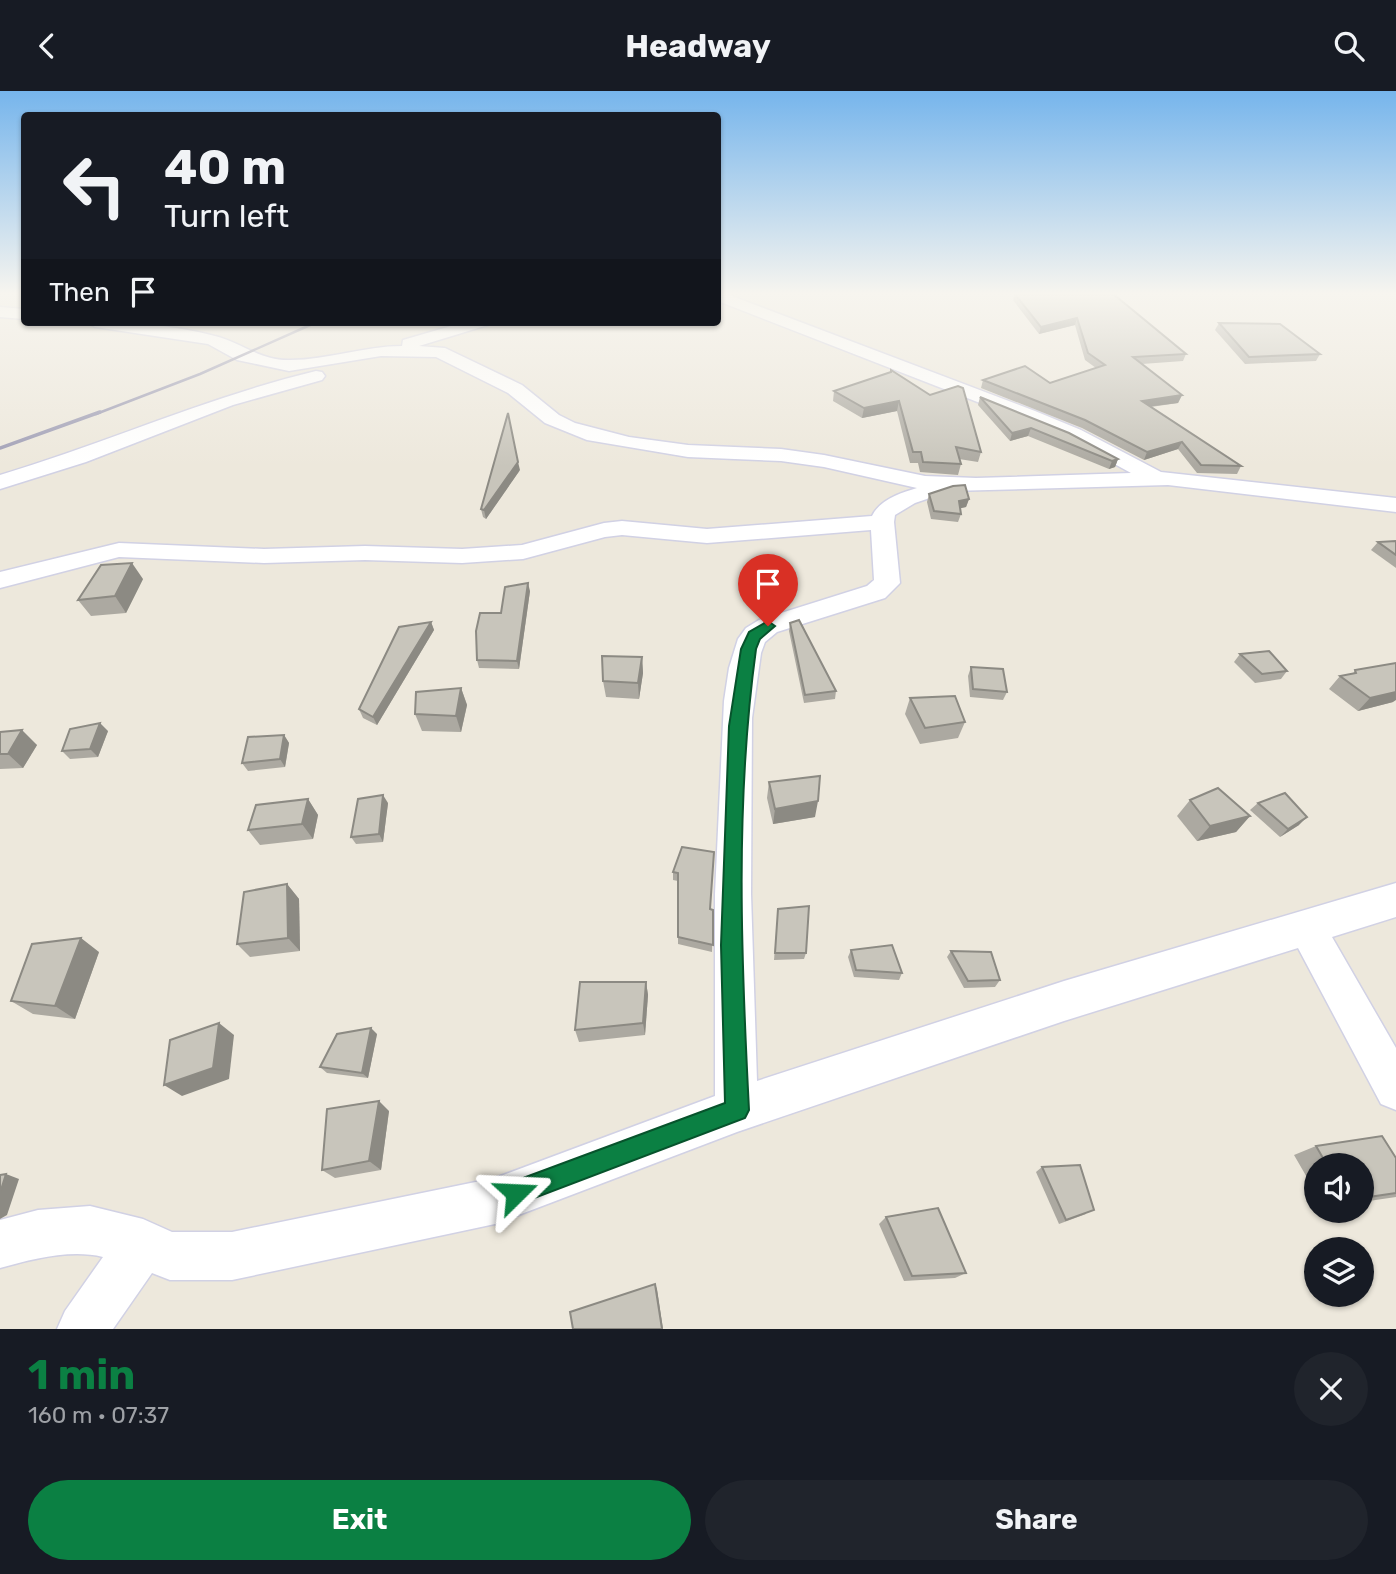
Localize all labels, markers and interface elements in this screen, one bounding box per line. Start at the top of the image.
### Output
icon: back [28,27,66,65]
text: Headway [625,27,771,65]
icon: search [1330,27,1368,65]
text: 40 m [164,138,286,196]
icon: left [49,140,140,231]
text: Turn left [164,197,289,235]
icon: arrive [124,273,162,311]
text: Then [49,277,110,308]
pin [738,554,798,626]
icon: arrive [749,565,787,603]
map controls [1304,1153,1374,1307]
button: sound [1304,1153,1374,1223]
position arrow [479,1156,553,1230]
button: layers [1304,1237,1374,1307]
text: 1 min [28,1350,135,1400]
button: close [1294,1352,1368,1426]
text: 160 m · 07:37 [28,1401,169,1429]
button: Exit [28,1480,691,1560]
button: Share [705,1480,1368,1560]

